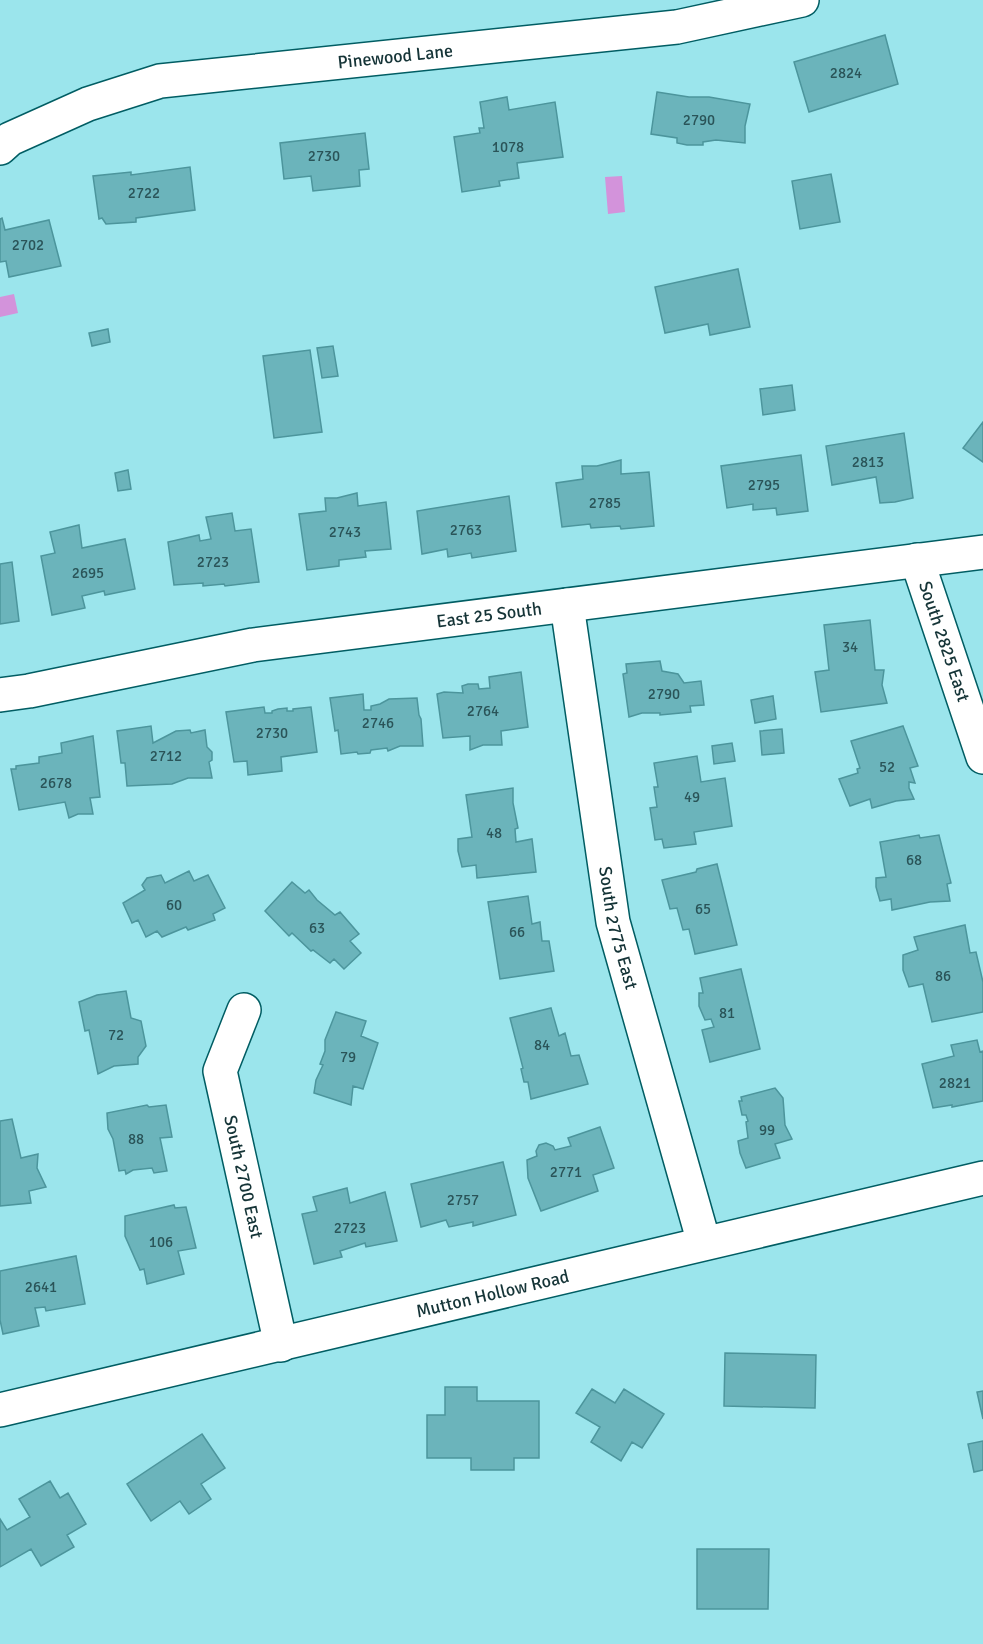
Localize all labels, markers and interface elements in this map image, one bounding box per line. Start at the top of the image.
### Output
street label: Pinewood Lane [336,39,454,73]
house number: 2824 [830,64,862,82]
house number: 2790 [683,111,715,129]
house number: 1078 [492,138,524,156]
house number: 2730 [308,147,340,165]
house number: 2722 [128,184,160,202]
house number: 2702 [12,236,44,254]
house number: 2813 [852,453,884,471]
house number: 2795 [748,476,780,494]
house number: 2785 [589,494,621,512]
house number: 2763 [450,521,482,539]
house number: 2743 [329,523,361,541]
house number: 2723 [197,553,229,571]
house number: 2695 [72,564,104,582]
street label: South 2825 East [914,578,975,705]
street label: East 25 South [435,597,543,633]
house number: 34 [842,638,858,656]
house number: 2790 [648,685,680,703]
house number: 2764 [467,702,499,720]
house number: 2746 [362,714,394,732]
house number: 2730 [256,724,288,742]
house number: 2712 [150,747,182,765]
house number: 52 [879,758,895,776]
house number: 2678 [40,774,72,792]
house number: 49 [684,788,700,806]
house number: 48 [486,824,502,842]
house number: 68 [906,851,922,869]
street label: South 2775 East [594,865,643,992]
house number: 60 [166,896,182,914]
house number: 65 [695,900,711,918]
house number: 63 [309,919,325,937]
house number: 66 [509,923,525,941]
house number: 86 [935,967,951,985]
house number: 81 [719,1004,735,1022]
house number: 72 [108,1026,124,1044]
house number: 84 [534,1036,550,1054]
house number: 79 [340,1048,356,1066]
house number: 2821 [939,1074,971,1092]
street label: South 2700 East [219,1113,268,1241]
house number: 99 [759,1121,775,1139]
house number: 88 [128,1130,144,1148]
house number: 2771 [550,1163,582,1181]
house number: 2757 [447,1191,479,1209]
house number: 2723 [334,1219,366,1237]
house number: 106 [149,1233,173,1251]
street label: Mutton Hollow Road [414,1265,571,1322]
house number: 2641 [25,1278,57,1296]

